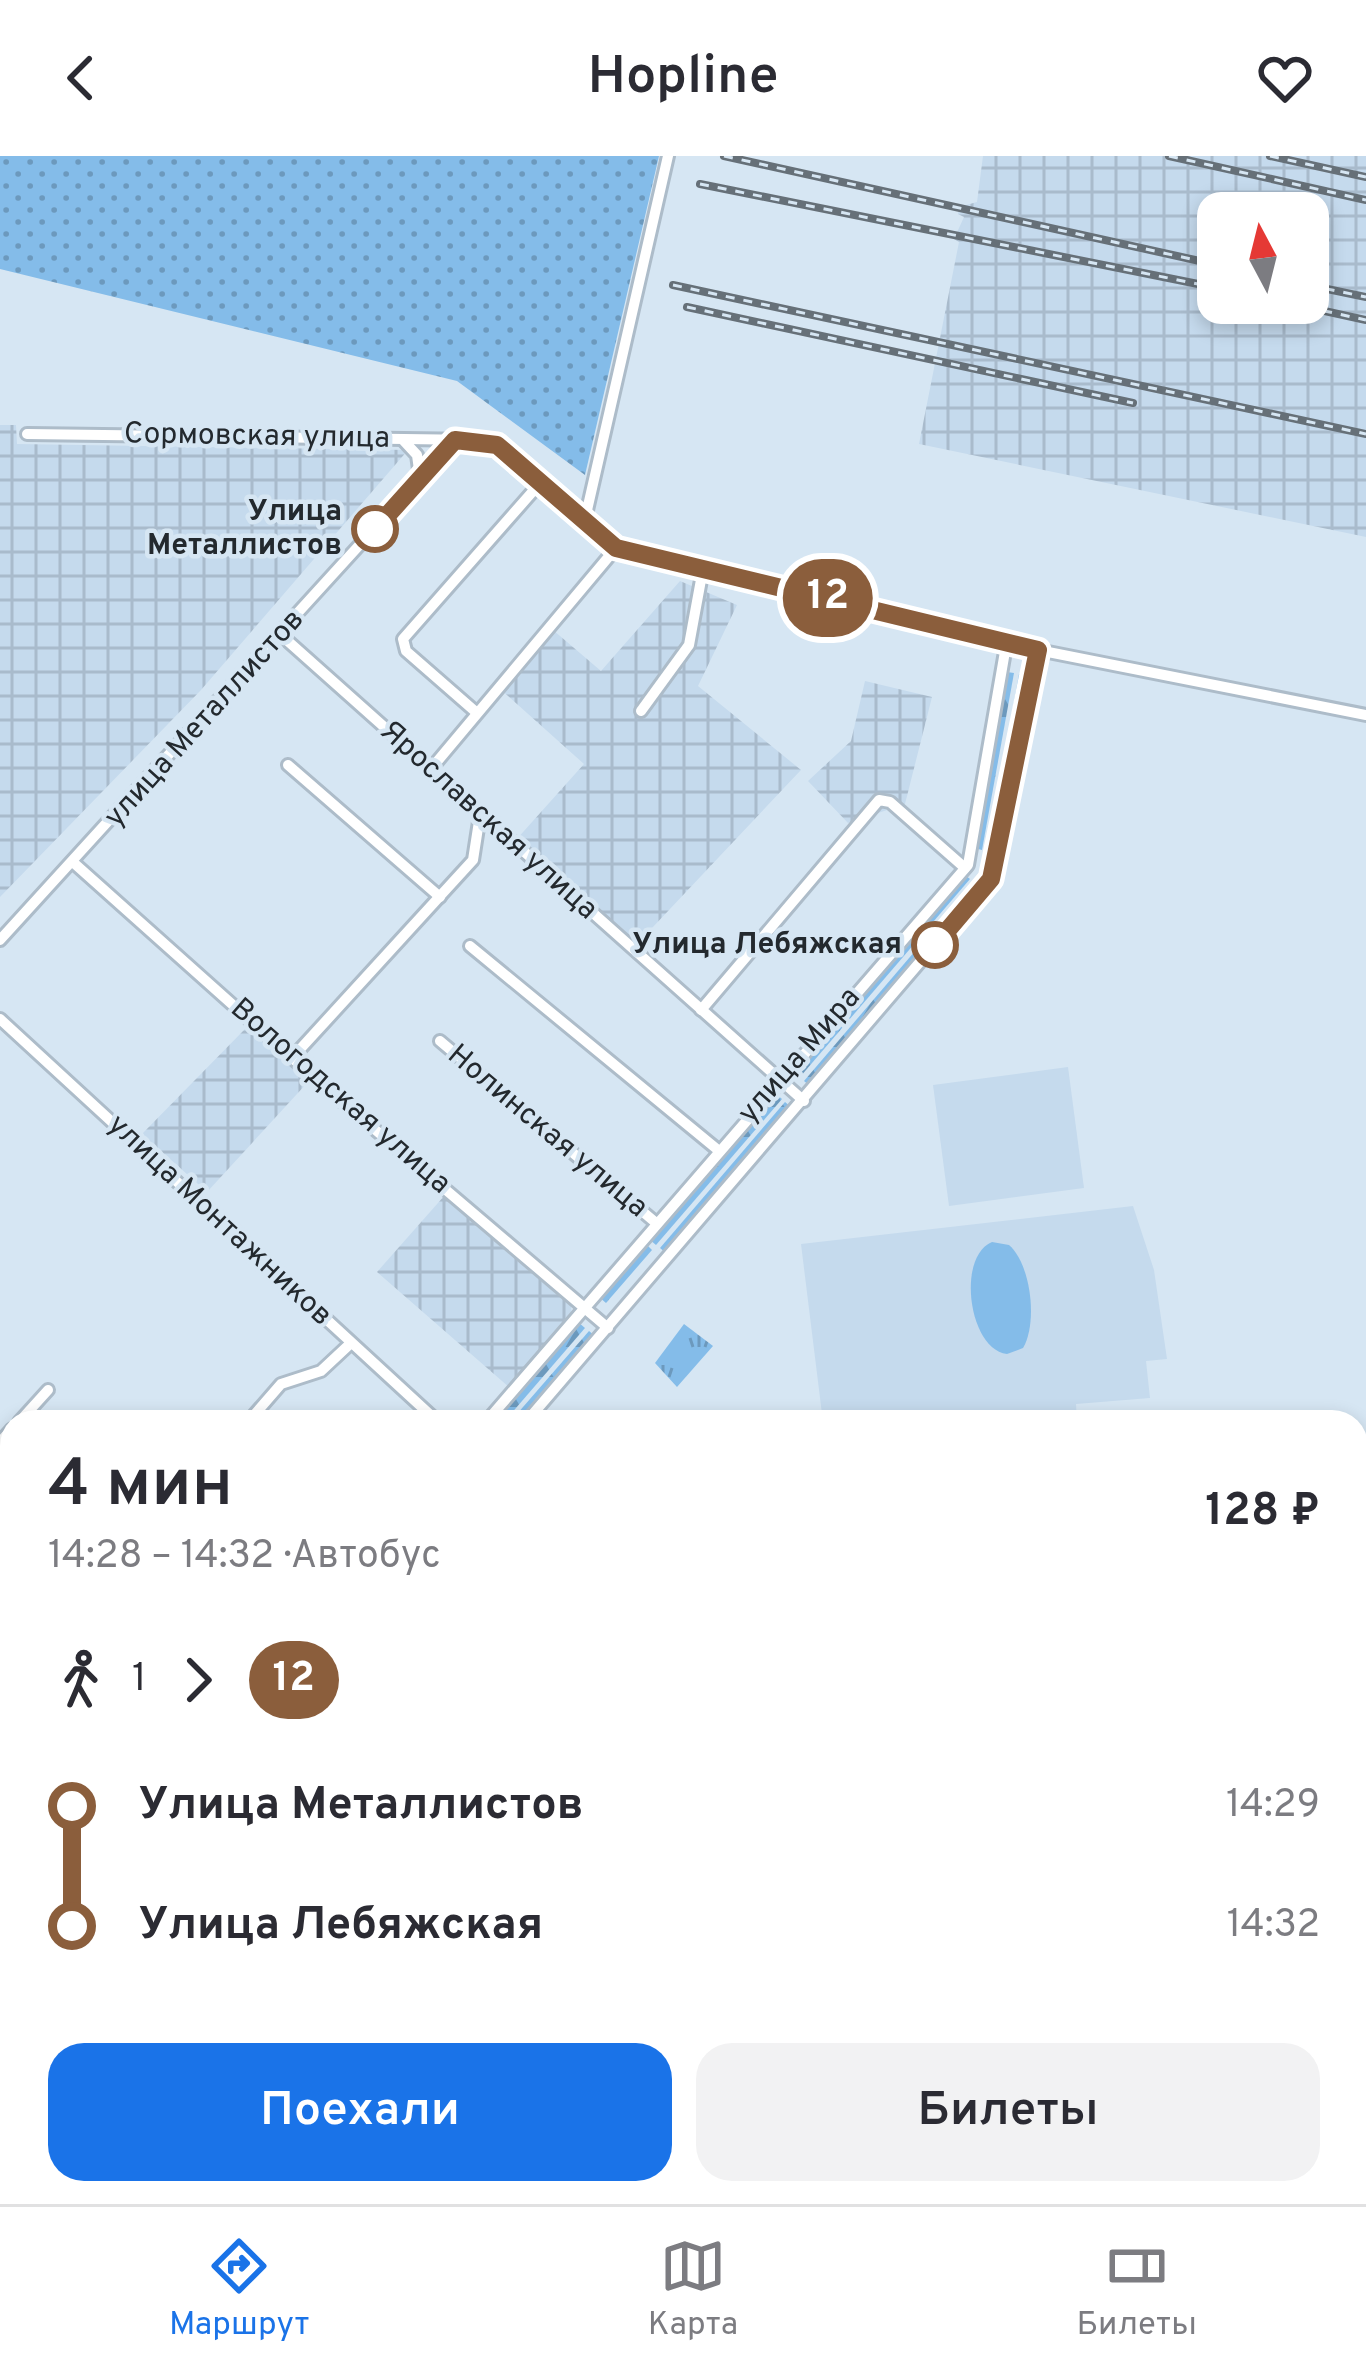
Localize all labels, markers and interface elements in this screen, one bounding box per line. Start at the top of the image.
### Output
text: Hopline [587,44,779,113]
icon: back [48,45,114,111]
icon: heart [1252,45,1318,111]
north arrow [1197,192,1329,324]
map controls [1197,192,1329,324]
street label: Сормовская улица [124,416,390,458]
place label: Улица Металлистов [147,494,342,565]
marker: Улица Металлистов [353,507,397,551]
line badge: 12 [774,559,882,637]
text: 12 [807,571,849,624]
street label: улица Металлистов [97,602,313,836]
street label: Ярославская улица [371,713,605,929]
marker: Улица Лебяжская [913,923,957,967]
place label: Улица Лебяжская [632,927,902,964]
street label: улица Мира [731,980,869,1132]
street label: Вологодская улица [222,991,458,1203]
street label: Нолинская улица [439,1037,655,1227]
street label: улица Монтажников [99,1107,339,1335]
text: 4 мин [48,1446,233,1529]
text: 128 ₽ [1205,1484,1320,1541]
text: 14:28 – 14:32 · Автобус [48,1533,441,1582]
icon: walk [48,1647,114,1713]
icon: forward [165,1647,231,1713]
text: 12 [273,1653,315,1706]
text: 1 [132,1656,147,1705]
text: Улица Металлистов [138,1778,584,1835]
text: 14:29 [1226,1782,1320,1831]
text: Улица Лебяжская [138,1898,543,1955]
text: 14:32 [1227,1902,1320,1951]
button: Поехали [48,2043,672,2181]
button: Билеты [696,2043,1320,2181]
tab: Маршрут [169,2233,310,2347]
tab: Карта [648,2233,738,2347]
tab: Билеты [1076,2233,1197,2347]

